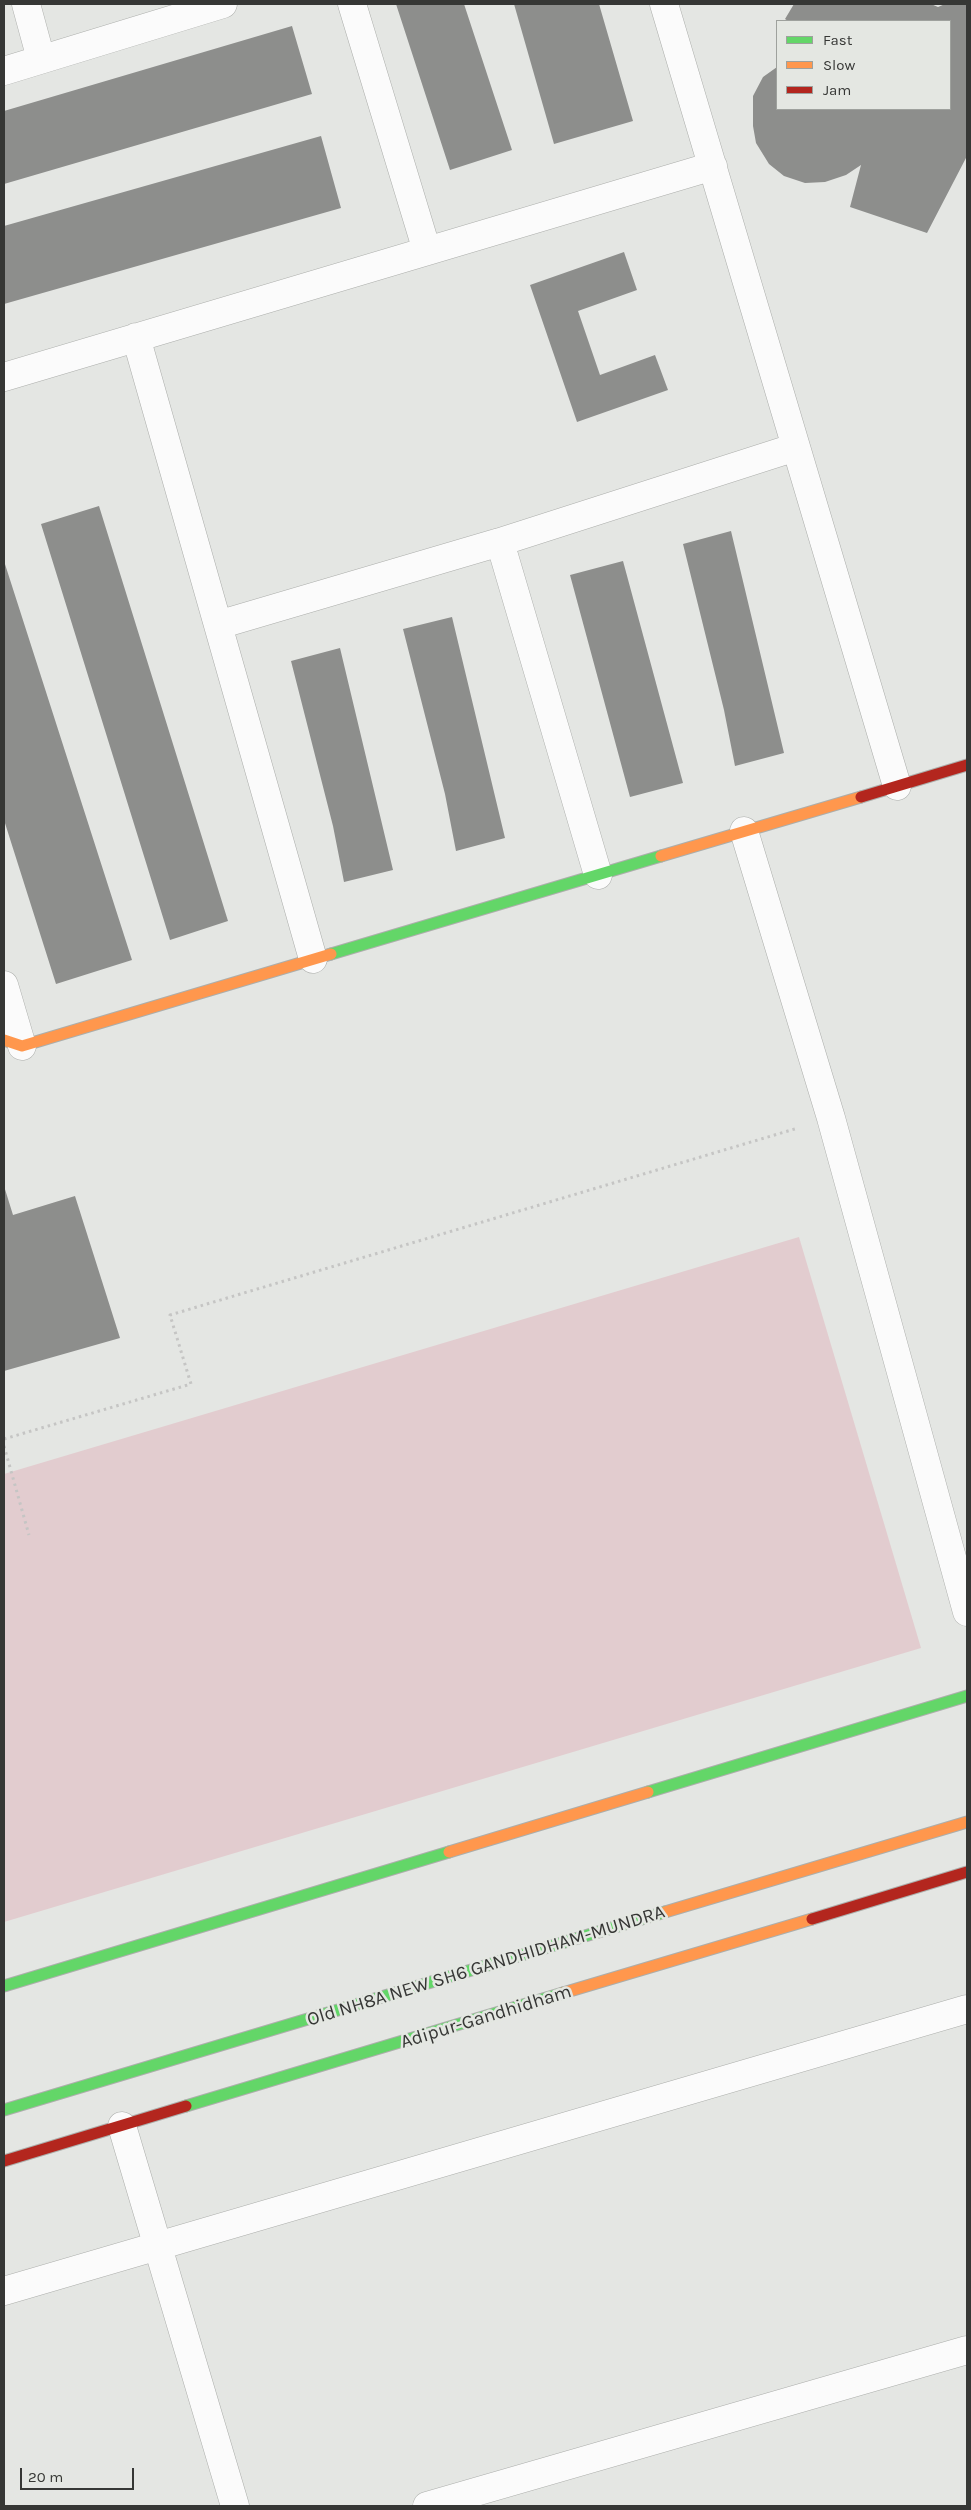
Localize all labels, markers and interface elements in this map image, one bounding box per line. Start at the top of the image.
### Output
legend [776,20,951,110]
text: Fast [823,31,852,49]
text: Slow [823,56,855,74]
text: Jam [823,81,851,99]
street label: Old NH8A NEW SH6 GANDHIDHAM-MUNDRA [304,1901,668,2031]
street label: Adipur-Gandhidham [398,1980,574,2054]
scale bar [22,2458,136,2490]
text: 20 m [28,2468,63,2486]

